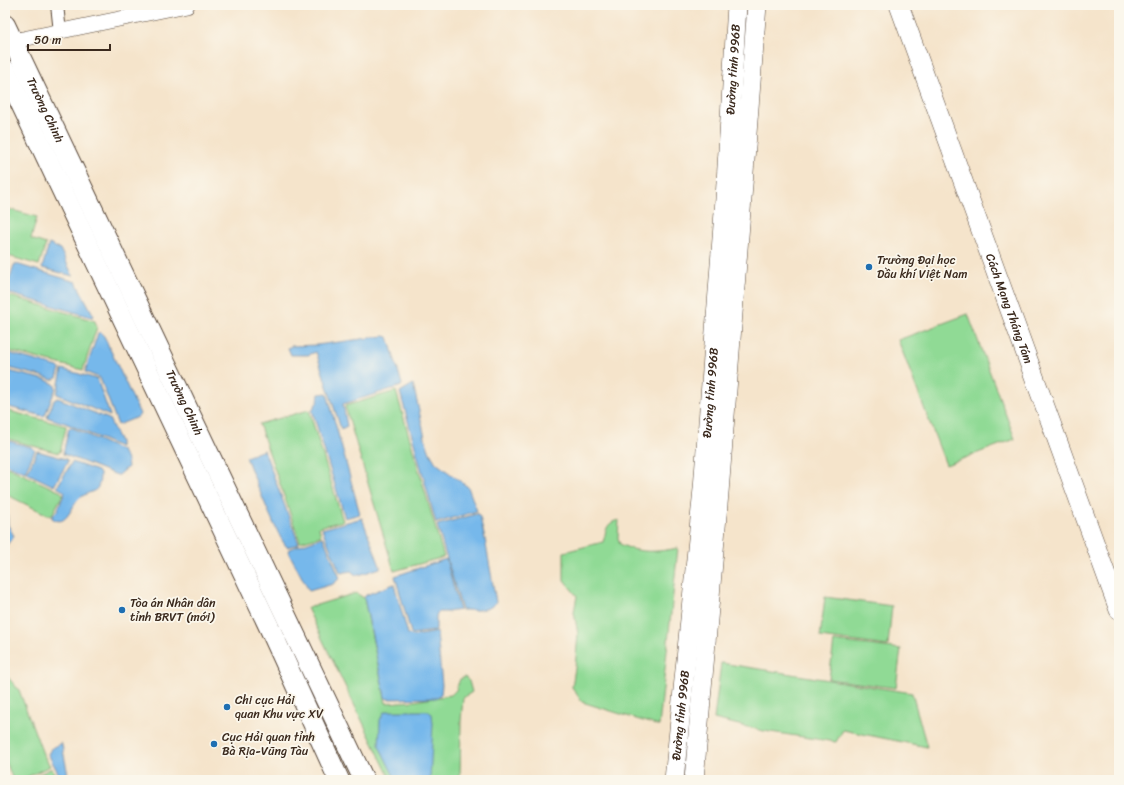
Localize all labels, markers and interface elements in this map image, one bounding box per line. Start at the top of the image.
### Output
street label: Đường tỉnh 996B [719,23,747,115]
scale bar [28,26,110,52]
text: 50 m [34,29,61,51]
street label: Trường Chinh [20,73,70,146]
place label: Trường Đại học Dầu khí Việt Nam [877,249,967,285]
street label: Cách Mạng Tháng Tám [979,250,1040,367]
marker: Trường Đại học Dầu khí Việt Nam [864,262,874,272]
street label: Đường tỉnh 996B [696,346,725,439]
street label: Trường Chinh [159,366,210,439]
place label: Tòa án Nhân dân tỉnh BRVT (mới) [130,592,216,628]
marker: Tòa án Nhân dân tỉnh BRVT (mới) [117,605,127,615]
street label: Đường tỉnh 996B [665,669,696,761]
place label: Chi cục Hải quan Khu vực XV [235,689,324,725]
marker: Chi cục Hải quan Khu vực XV [222,702,232,712]
place label: Cục Hải quan tỉnh Bà Rịa-Vũng Tàu [222,726,315,762]
marker: Cục Hải quan tỉnh Bà Rịa-Vũng Tàu [209,739,219,749]

